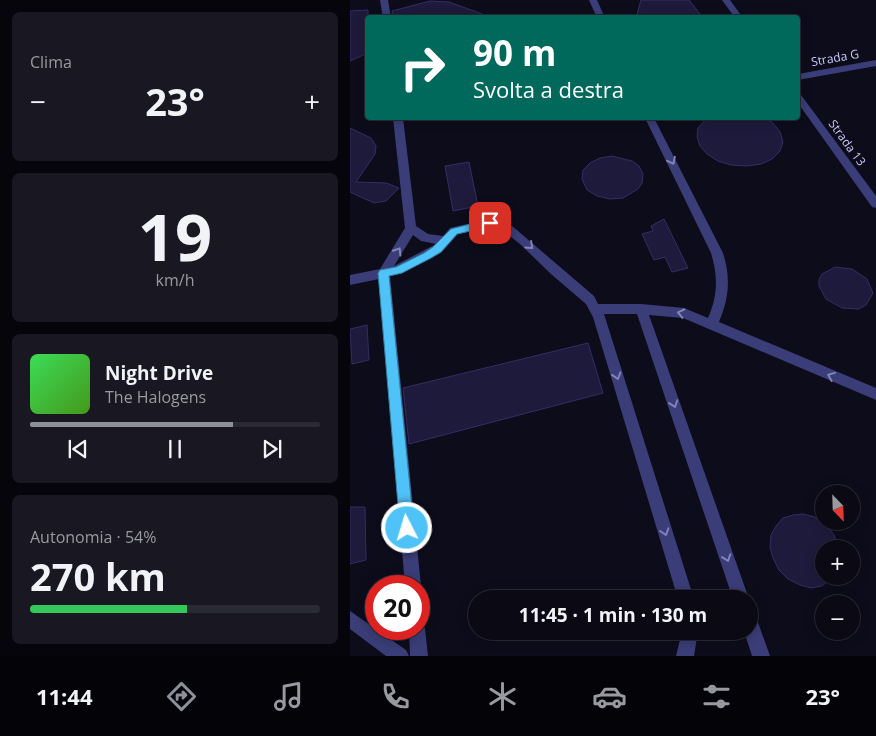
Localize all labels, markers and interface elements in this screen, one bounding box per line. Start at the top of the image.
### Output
text: 90 m [473,29,556,76]
icon: right [390,35,455,100]
street label: Strada G [810,45,860,70]
text: Clima [30,51,72,73]
text: Svolta a destra [473,74,624,104]
text: 23° [145,75,205,127]
text: − [30,82,46,120]
text: + [304,82,320,120]
street label: Strada 13 [825,116,870,169]
one-way arrow [666,156,676,165]
text: 19 [138,192,212,280]
pin [469,202,511,244]
icon: arrive [476,209,504,237]
one-way arrow [524,240,533,249]
one-way arrow [391,247,401,256]
text: km/h [156,269,194,291]
one-way arrow [676,308,685,319]
text: Night Drive [105,360,213,386]
one-way arrow [827,371,836,382]
one-way arrow [611,372,621,380]
text: The Halogens [105,386,206,408]
one-way arrow [668,400,678,408]
icon: previous [64,435,92,463]
icon: pause [161,435,189,463]
icon: next [258,435,286,463]
north arrow [815,485,860,530]
map controls [815,485,860,640]
position arrow [380,501,432,553]
text: Autonomia · 54% [30,526,156,548]
one-way arrow [659,527,669,535]
button: + [815,540,860,585]
text: 270 km [30,550,166,602]
one-way arrow [721,553,731,562]
speed limit sign: 20 [365,575,430,640]
button: − [815,595,860,640]
text: 11:45 · 1 min · 130 m [519,602,707,628]
icon: directions [164,679,199,714]
icon: music [271,679,306,714]
icon: phone [378,679,413,714]
icon: climate [485,679,520,714]
icon: car [592,679,627,714]
icon: filters [699,679,734,714]
text: 11:44 [36,681,93,711]
text: 23° [805,681,840,711]

